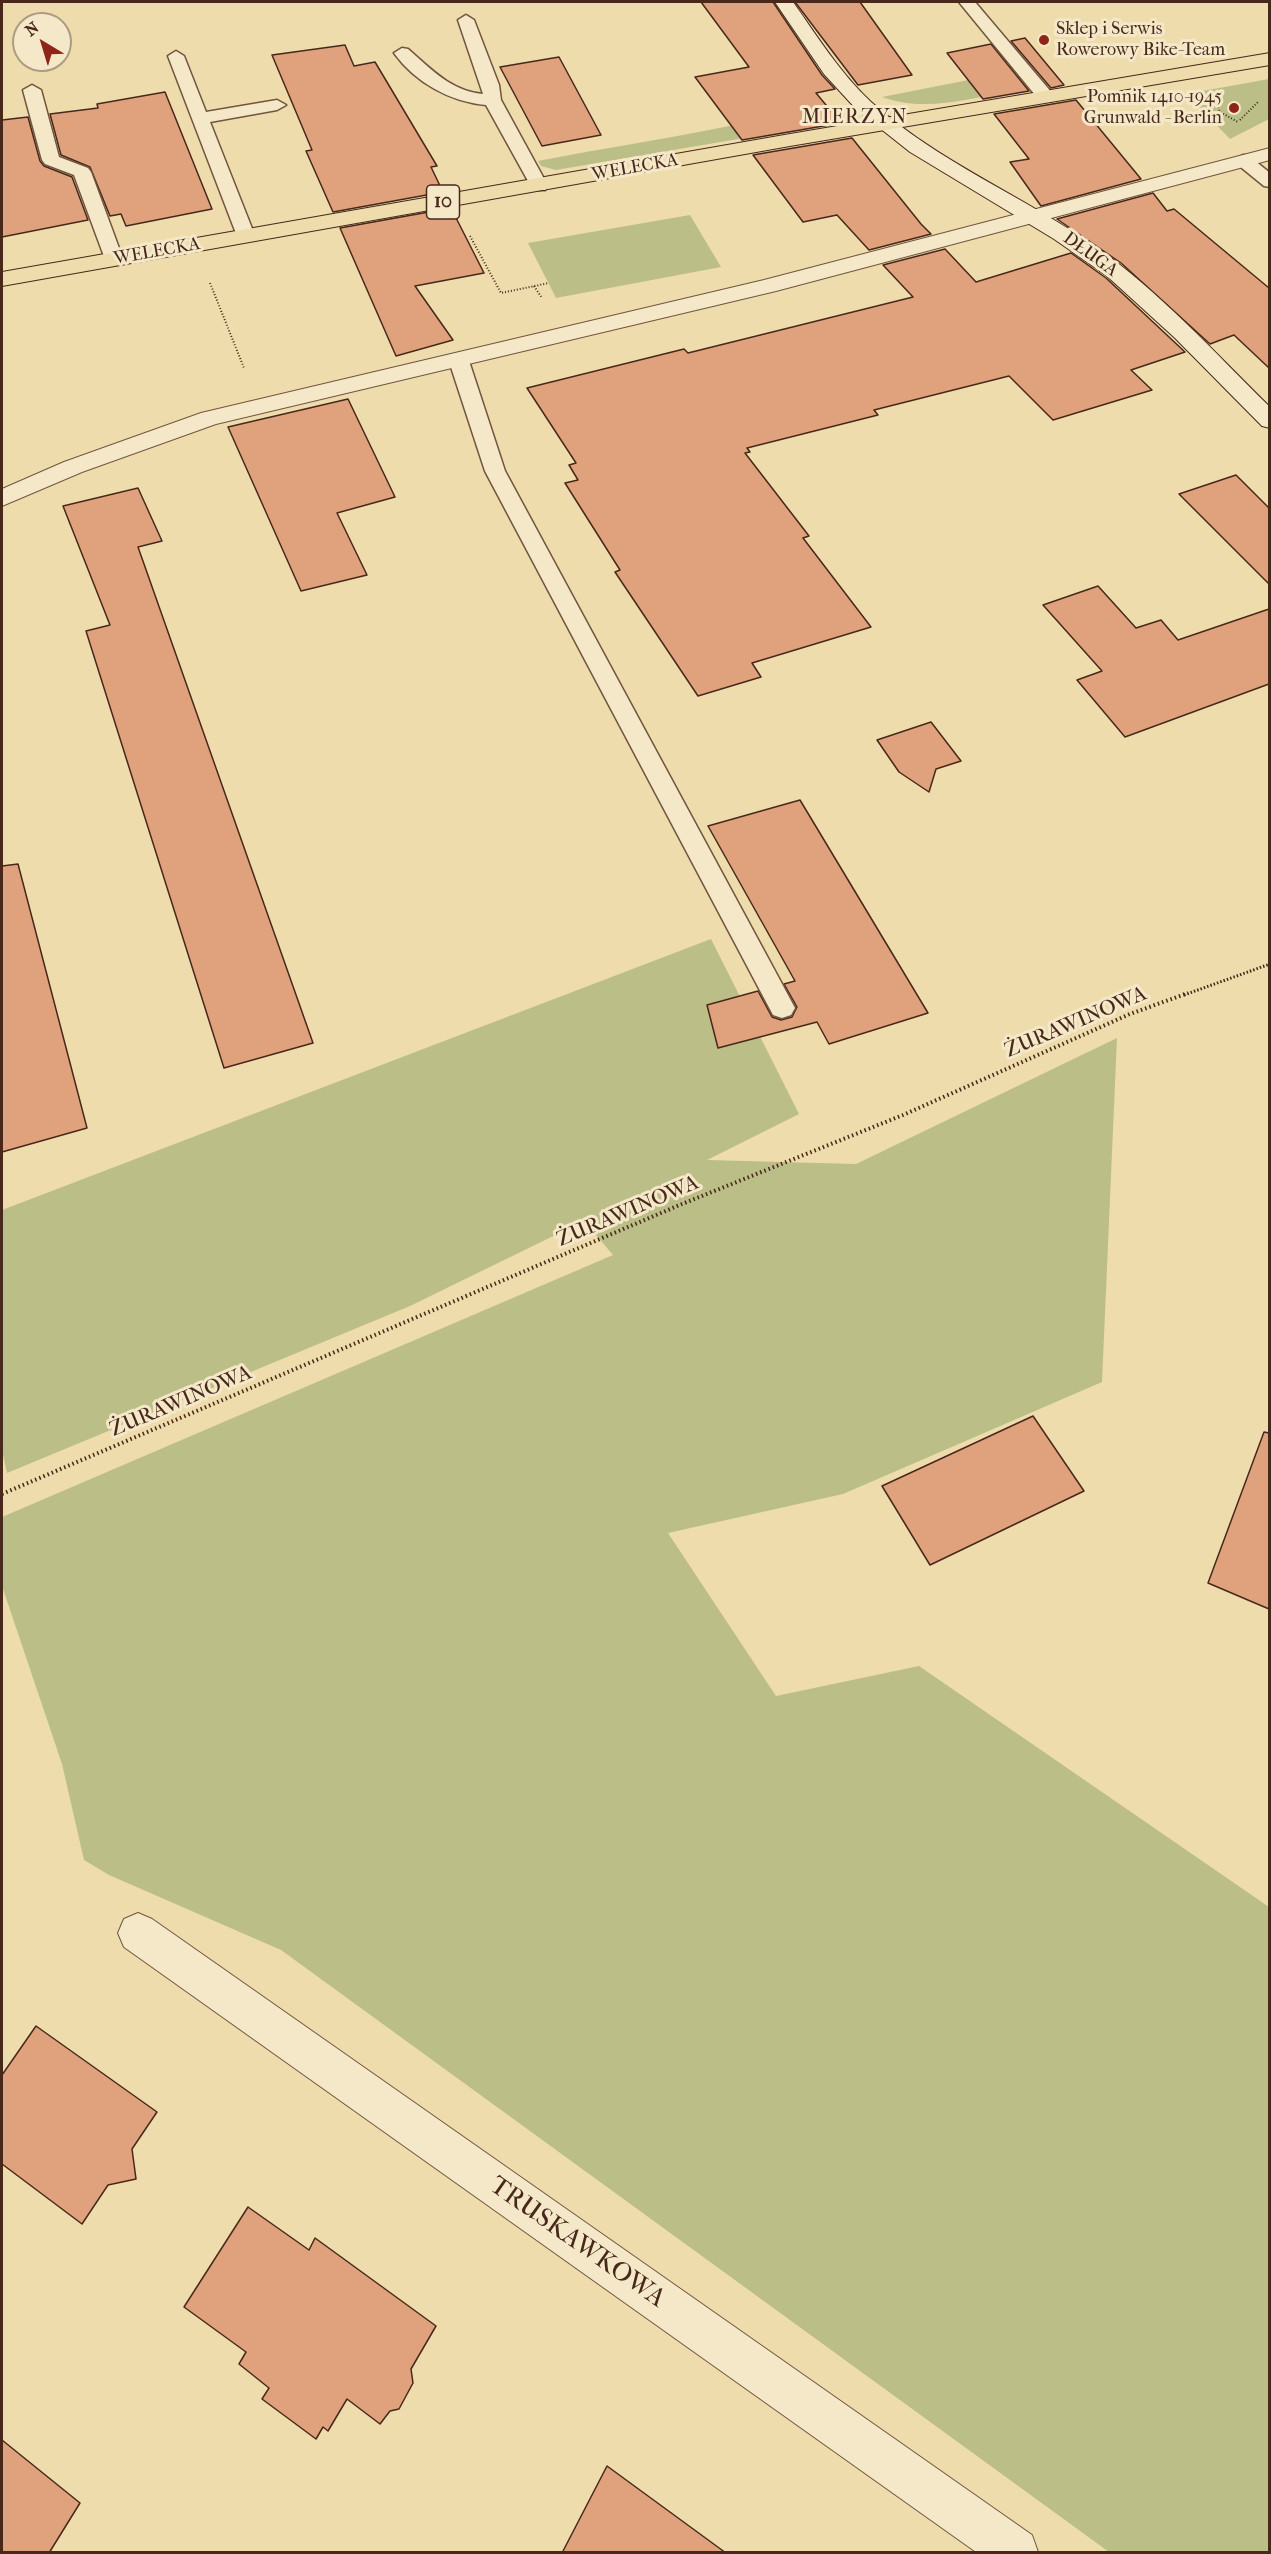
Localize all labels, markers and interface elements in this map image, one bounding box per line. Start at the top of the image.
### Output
north arrow [12,12,72,72]
text: N [21,18,42,40]
place label: Sklep i Serwis Rowerowy Bike-Team [1056,19,1225,62]
marker: Sklep i Serwis Rowerowy Bike-Team [1037,33,1051,47]
place label: Pomnik 1410-1945 Grunwald - Berlin [1084,87,1222,130]
marker: Pomnik 1410-1945 Grunwald - Berlin [1227,101,1241,115]
district label: MIERZYN [802,106,908,130]
street label: WELECKA [590,150,680,186]
road number: 10 [426,185,460,219]
street label: DŁUGA [1058,228,1122,282]
street label: WELECKA [112,234,202,270]
street label: ŻURAWINOWA [1001,982,1151,1064]
street label: ŻURAWINOWA [553,1171,703,1253]
street label: ŻURAWINOWA [106,1361,256,1443]
street label: TRUSKAWKOWA [483,2171,671,2315]

